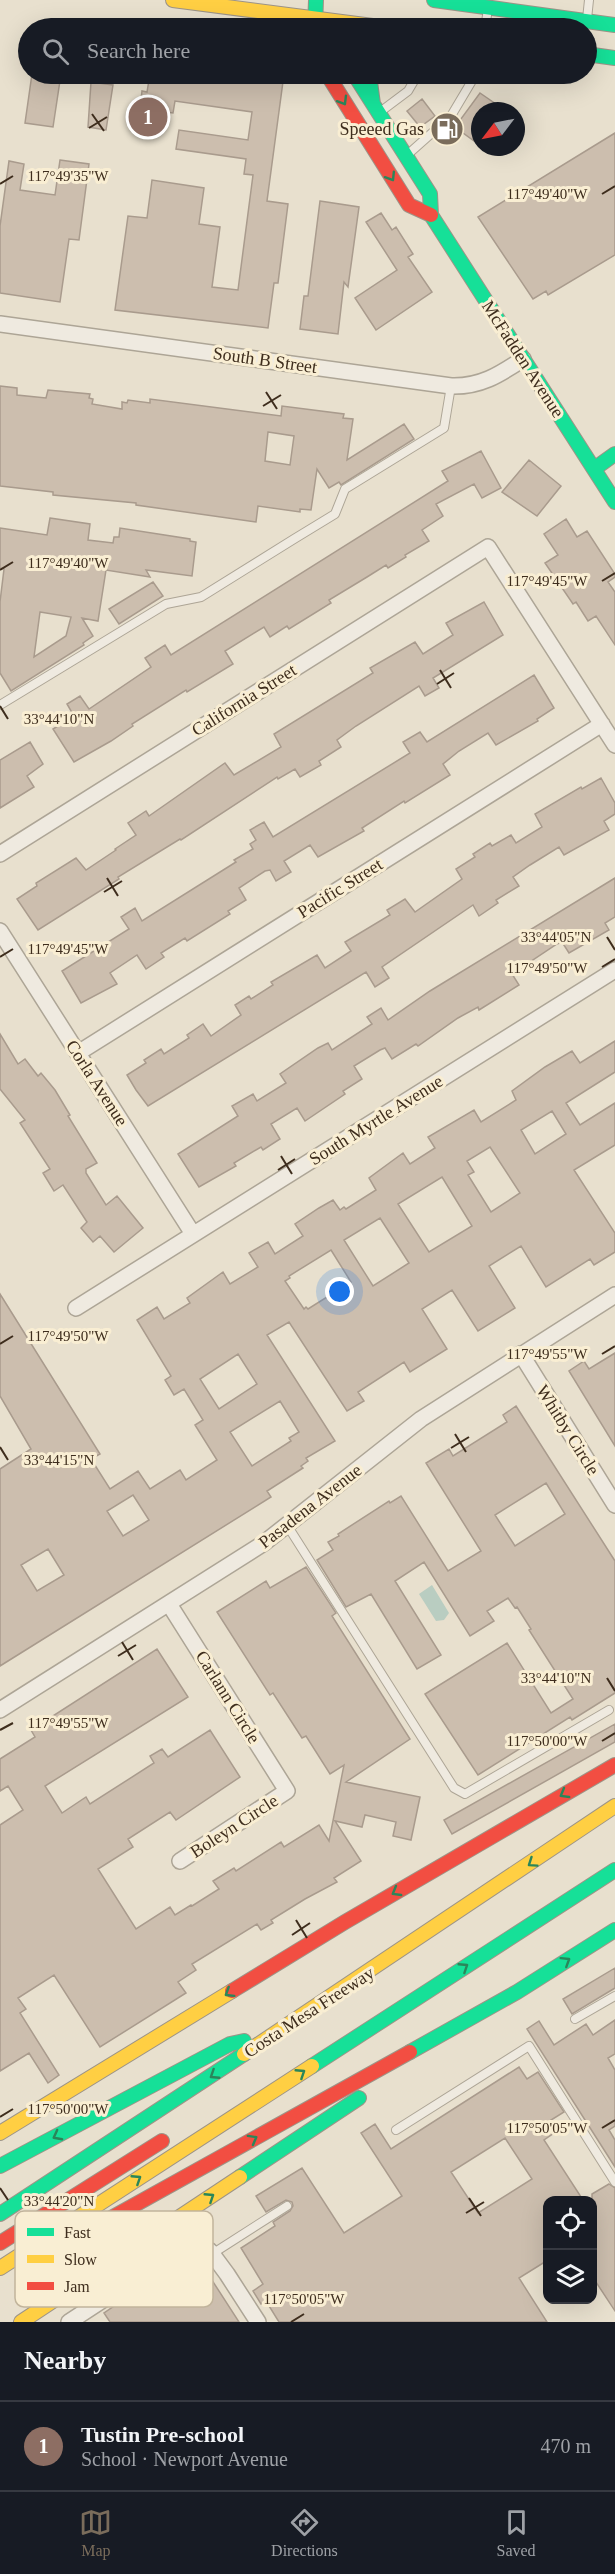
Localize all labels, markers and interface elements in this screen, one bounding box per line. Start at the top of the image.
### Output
search box [18,18,597,84]
icon: search [39,35,72,68]
text: Search here [87,38,190,63]
pin: 1 [128,94,168,140]
one-way arrow [336,95,348,105]
north arrow [471,102,525,156]
fuel station icon: Speeed Gas [429,111,465,147]
place label: Speeed Gas [340,119,424,139]
text: 117°49'35"W [28,168,109,184]
one-way arrow [384,170,395,181]
text: 117°49'40"W [507,186,588,202]
street label: McFadden Avenue [478,297,568,421]
street label: South B Street [212,343,318,377]
text: 117°49'40"W [28,555,109,571]
text: 117°49'45"W [507,573,588,589]
street label: California Street [188,660,300,740]
text: 33°44'10"N [24,711,94,727]
street label: Pacific Street [294,854,386,922]
text: 33°44'05"N [521,929,591,945]
text: 117°49'45"W [28,941,109,957]
text: 117°49'50"W [507,960,588,976]
street label: Corla Avenue [62,1036,132,1130]
street label: South Myrtle Avenue [306,1071,446,1169]
your location [325,1277,354,1306]
text: 117°49'50"W [28,1328,109,1344]
text: 117°49'55"W [507,1346,588,1362]
street label: Whitby Circle [532,1381,604,1479]
text: 33°44'15"N [24,1452,94,1468]
street label: Pasadena Avenue [255,1460,365,1552]
street label: Carlann Circle [192,1647,264,1747]
text: 33°44'10"N [521,1670,591,1686]
text: 117°49'55"W [28,1715,109,1731]
text: 117°50'00"W [507,1733,588,1749]
one-way arrow [560,1787,570,1799]
street label: Boleyn Circle [186,1790,282,1862]
one-way arrow [527,1855,538,1866]
one-way arrow [391,1885,402,1896]
one-way arrow [560,1957,570,1969]
street label: Costa Mesa Freeway [240,1963,378,2061]
one-way arrow [458,1964,469,1975]
one-way arrow [225,1986,235,1998]
one-way arrow [209,2068,220,2079]
one-way arrow [294,2069,305,2080]
text: 117°50'00"W [28,2101,109,2117]
text: 117°50'05"W [507,2120,588,2136]
one-way arrow [52,2128,63,2140]
one-way arrow [247,2135,257,2146]
one-way arrow [130,2175,141,2186]
text: 33°44'20"N [24,2193,94,2209]
one-way arrow [203,2193,214,2204]
map controls [543,2196,597,2304]
button: locate [543,2196,597,2250]
legend [15,2211,213,2307]
text: Fast [64,2224,91,2241]
button: layers [543,2250,597,2304]
text: Slow [64,2251,97,2268]
text: Jam [64,2278,90,2295]
text: 117°50'05"W [264,2291,345,2307]
text: Nearby [24,2346,106,2375]
text: Tustin Pre-school [81,2422,244,2447]
text: 1 [39,2435,49,2457]
text: 470 m [540,2435,591,2457]
text: School · Newport Avenue [81,2448,288,2470]
tab: Map [79,2506,112,2560]
tab: Directions [271,2506,338,2560]
tab: Saved [496,2506,536,2560]

